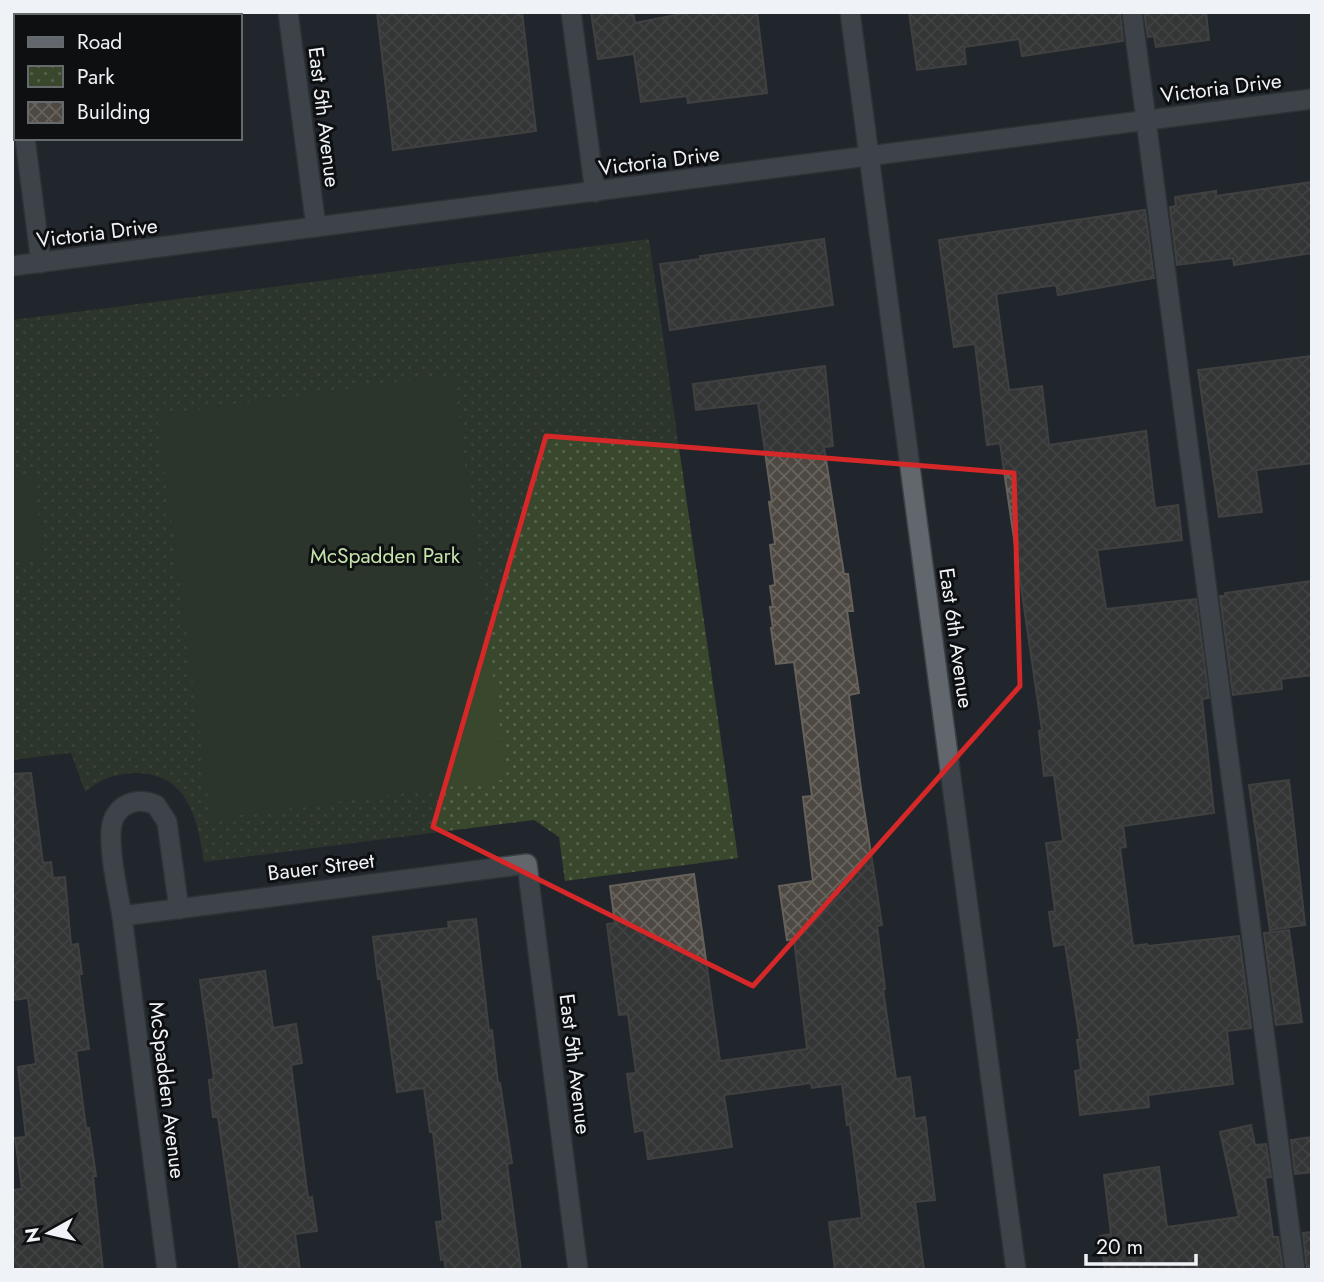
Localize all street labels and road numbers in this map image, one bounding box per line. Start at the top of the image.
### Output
street label: East 5th Avenue [301,45,348,189]
street label: Victoria Drive [1159,66,1283,110]
street label: Victoria Drive [597,139,721,183]
street label: Victoria Drive [35,211,159,255]
street label: East 6th Avenue [931,566,981,710]
street label: Bauer Street [266,846,376,888]
street label: East 5th Avenue [552,992,599,1136]
street label: McSpadden Avenue [141,1000,193,1180]

